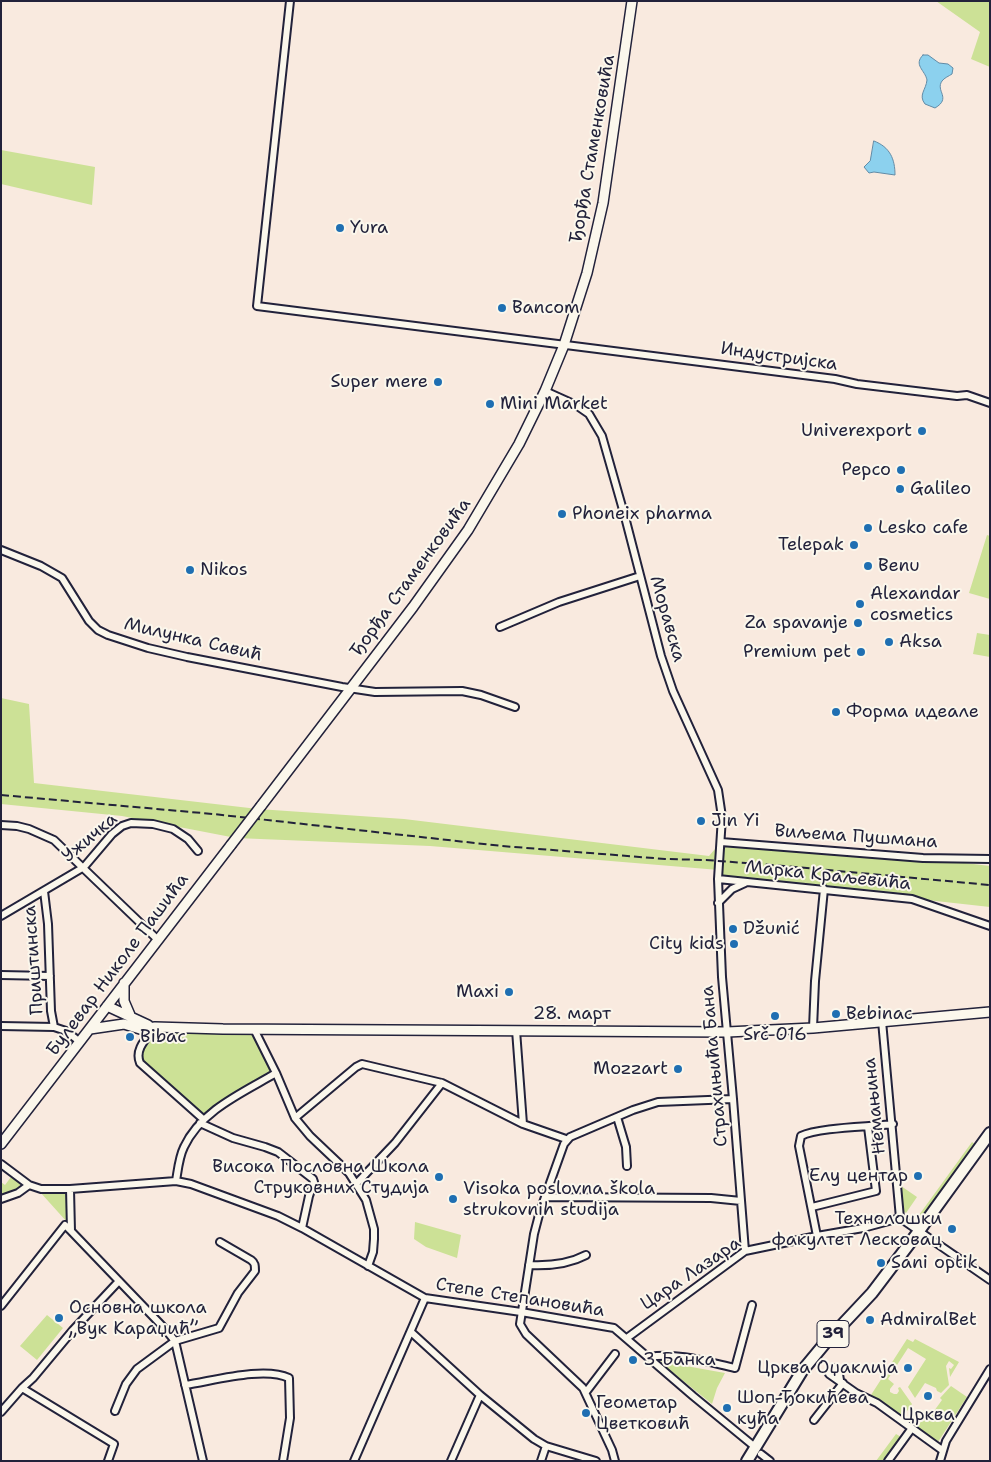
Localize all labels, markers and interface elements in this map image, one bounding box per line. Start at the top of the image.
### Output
street label: Ђорђа Стаменковића [566,53,620,245]
place label: Yura [350,217,388,239]
marker: Yura [334,222,346,234]
place label: Bancom [512,297,580,319]
marker: Bancom [496,302,508,314]
street label: Индустријска [719,338,839,376]
place label: Super mere [330,371,428,393]
marker: Super mere [432,376,444,388]
place label: Mini Market [500,393,608,415]
marker: Mini Market [484,398,496,410]
place label: Univerexport [801,420,912,442]
marker: Univerexport [916,425,928,437]
place label: Pepco [841,459,891,481]
marker: Pepco [895,464,907,476]
place label: Galileo [910,478,971,500]
marker: Galileo [894,483,906,495]
street label: Ђорђа Стаменковића [346,494,476,662]
place label: Phoneix pharma [572,503,712,525]
marker: Phoneix pharma [556,508,568,520]
place label: Lesko cafe [878,517,968,539]
marker: Lesko cafe [862,522,874,534]
place label: Telepak [778,534,844,556]
marker: Telepak [848,539,860,551]
place label: Benu [878,555,920,577]
place label: Nikos [200,559,248,581]
marker: Benu [862,560,874,572]
marker: Nikos [184,564,196,576]
street label: Моравска [644,573,690,665]
place label: Alexandar cosmetics [870,583,961,626]
marker: Alexandar cosmetics [854,598,866,610]
place label: Za spavanje [745,612,848,634]
street label: Милунка Савић [122,614,264,666]
marker: Za spavanje [852,617,864,629]
place label: Aksa [899,631,942,653]
marker: Aksa [883,636,895,648]
place label: Premium pet [743,641,851,663]
marker: Premium pet [855,646,867,658]
place label: Форма идеале [846,701,979,723]
marker: Форма идеале [830,706,842,718]
street label: Ужичка [58,809,122,867]
place label: Jin Yi [711,810,760,832]
marker: Jin Yi [695,815,707,827]
street label: Виљема Пушмана [774,821,938,853]
street label: Марка Краљевића [744,857,912,895]
street label: Булевар Николе Пашића [42,870,194,1060]
street label: Приштинска [19,905,49,1015]
place label: Džunić [743,918,800,940]
marker: Džunić [727,923,739,935]
place label: City kids [649,933,724,955]
marker: City kids [728,938,740,950]
place label: Maxi [456,981,499,1003]
street label: Страхињића Бана [697,985,733,1147]
marker: Maxi [503,986,515,998]
street label: 28. март [533,1003,611,1025]
place label: Bebinac [846,1003,913,1025]
marker: Bebinac [830,1008,842,1020]
marker: Srč 016 [769,1010,781,1022]
place label: Srč 016 [743,1024,807,1046]
place label: Bibac [140,1026,186,1048]
marker: Bibac [124,1031,136,1043]
street label: Немањина [859,1057,891,1155]
place label: Mozzart [593,1058,668,1080]
marker: Mozzart [672,1063,684,1075]
place label: Висока Пословна Школа Струковних Студија [212,1156,429,1198]
place label: Елу центар [809,1165,908,1187]
marker: Елу центар [912,1170,924,1182]
marker: Висока Пословна Школа Струковних Студија [433,1171,445,1183]
place label: Visoka poslovna škola strukovnih studija [463,1178,655,1220]
marker: Visoka poslovna škola strukovnih studija [447,1193,459,1205]
place label: Технолошки факултет Лесковац [772,1208,942,1250]
marker: Технолошки факултет Лесковац [946,1223,958,1235]
street label: Цара Лазара [637,1233,745,1315]
place label: Sani optik [891,1252,978,1274]
marker: Sani optik [875,1257,887,1269]
street label: Степе Степановића [434,1274,606,1322]
place label: Основна школа „Вук Караџић” [69,1297,207,1340]
place label: AdmiralBet [880,1309,977,1331]
marker: Основна школа „Вук Караџић” [53,1312,65,1324]
marker: AdmiralBet [864,1314,876,1326]
road number: 39 [817,1320,849,1348]
place label: 3 Банка [643,1349,716,1371]
marker: 3 Банка [627,1354,639,1366]
place label: Црква Оџаклија [757,1357,898,1379]
marker: Црква Оџаклија [902,1362,914,1374]
place label: Шоп-Ђокићева кућа [737,1387,869,1430]
marker: Црква [922,1390,934,1402]
place label: Геометар Цветковић [596,1392,690,1435]
marker: Шоп-Ђокићева кућа [721,1402,733,1414]
place label: Црква [901,1404,955,1426]
marker: Геометар Цветковић [580,1407,592,1419]

